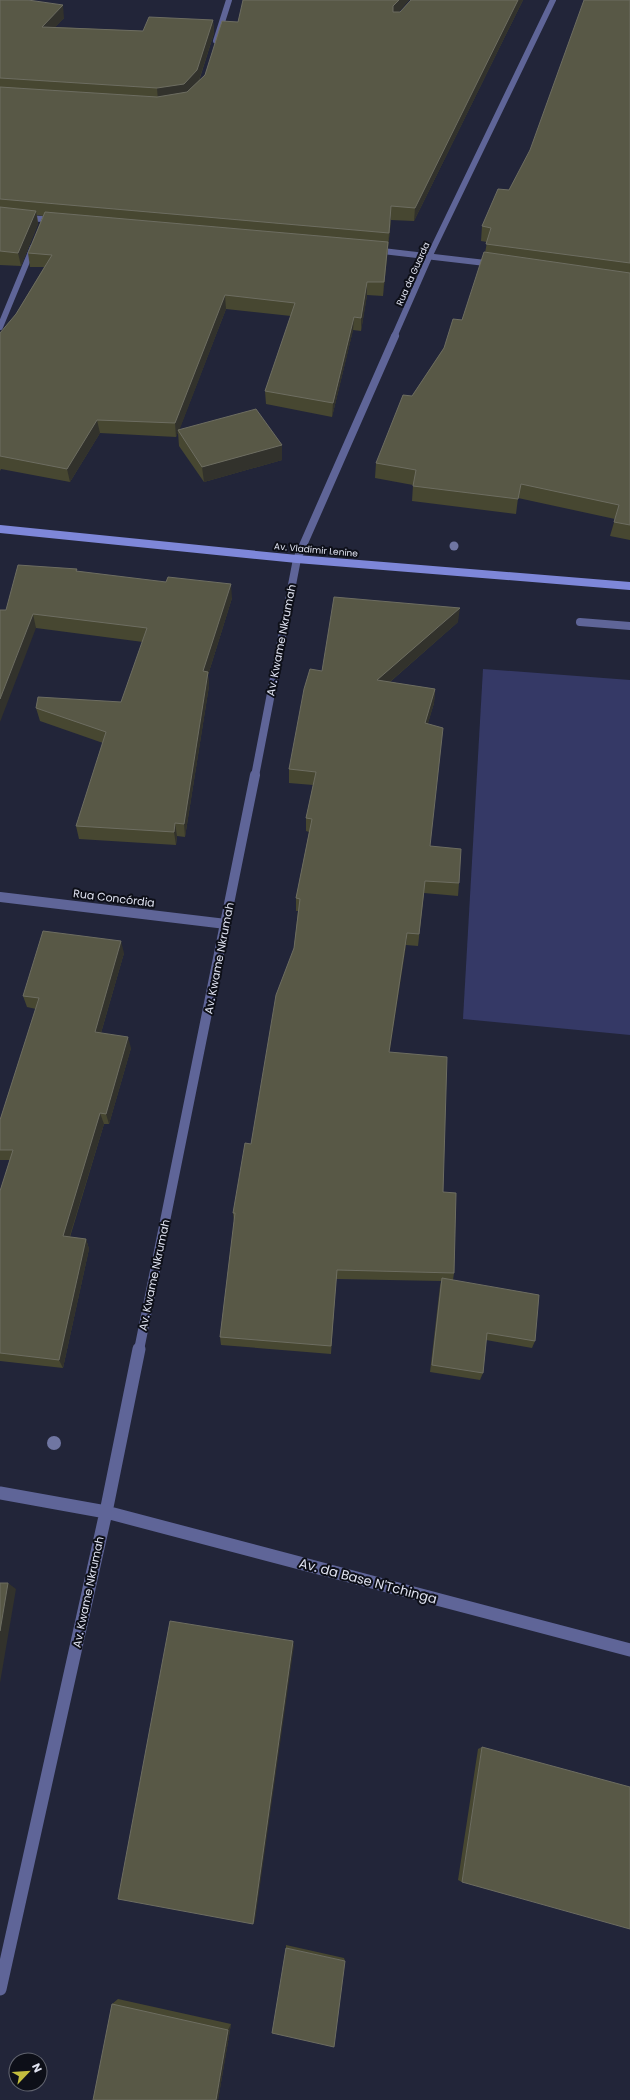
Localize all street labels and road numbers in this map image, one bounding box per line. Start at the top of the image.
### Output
street label: Rua da Guarda [394,240,432,308]
street label: Av. Vladimir Lenine [274,540,359,560]
street label: Av. Kwame Nkrumah [262,583,300,697]
street label: Rua Concórdia [72,885,156,911]
street label: Av. Kwame Nkrumah [200,901,238,1015]
street label: Av. Kwame Nkrumah [134,1218,174,1332]
street label: Av. Kwame Nkrumah [68,1535,108,1649]
street label: Av. da Base N'Tchinga [297,1553,439,1609]

